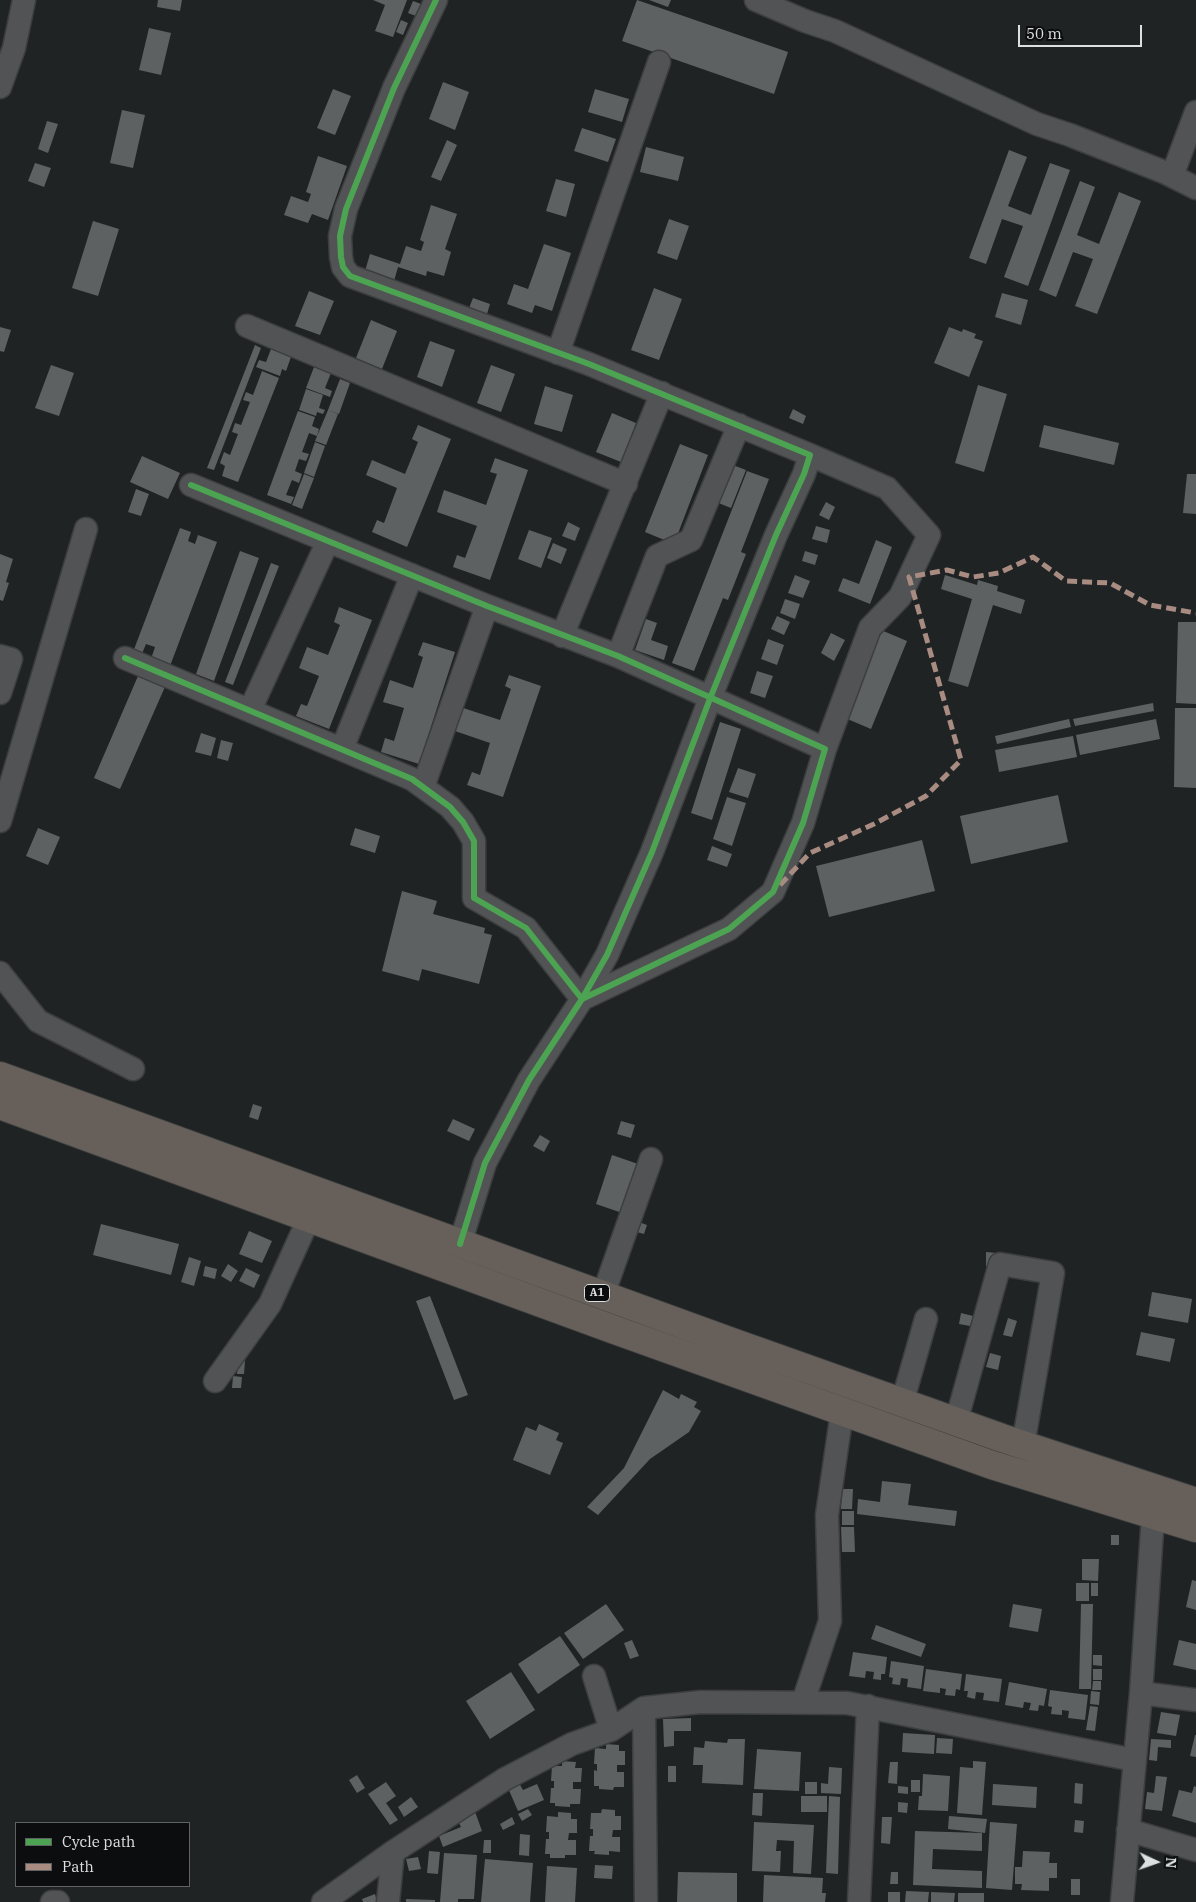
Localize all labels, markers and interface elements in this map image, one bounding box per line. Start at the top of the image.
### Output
scale bar [1021,15,1145,47]
text: 50 m [1026,24,1062,43]
road number: A1 [584,1285,610,1302]
legend [15,1822,190,1887]
text: Cycle path [62,1832,135,1851]
north arrow [1131,1837,1181,1887]
text: Path [62,1857,94,1876]
text: N [1162,1857,1180,1869]

